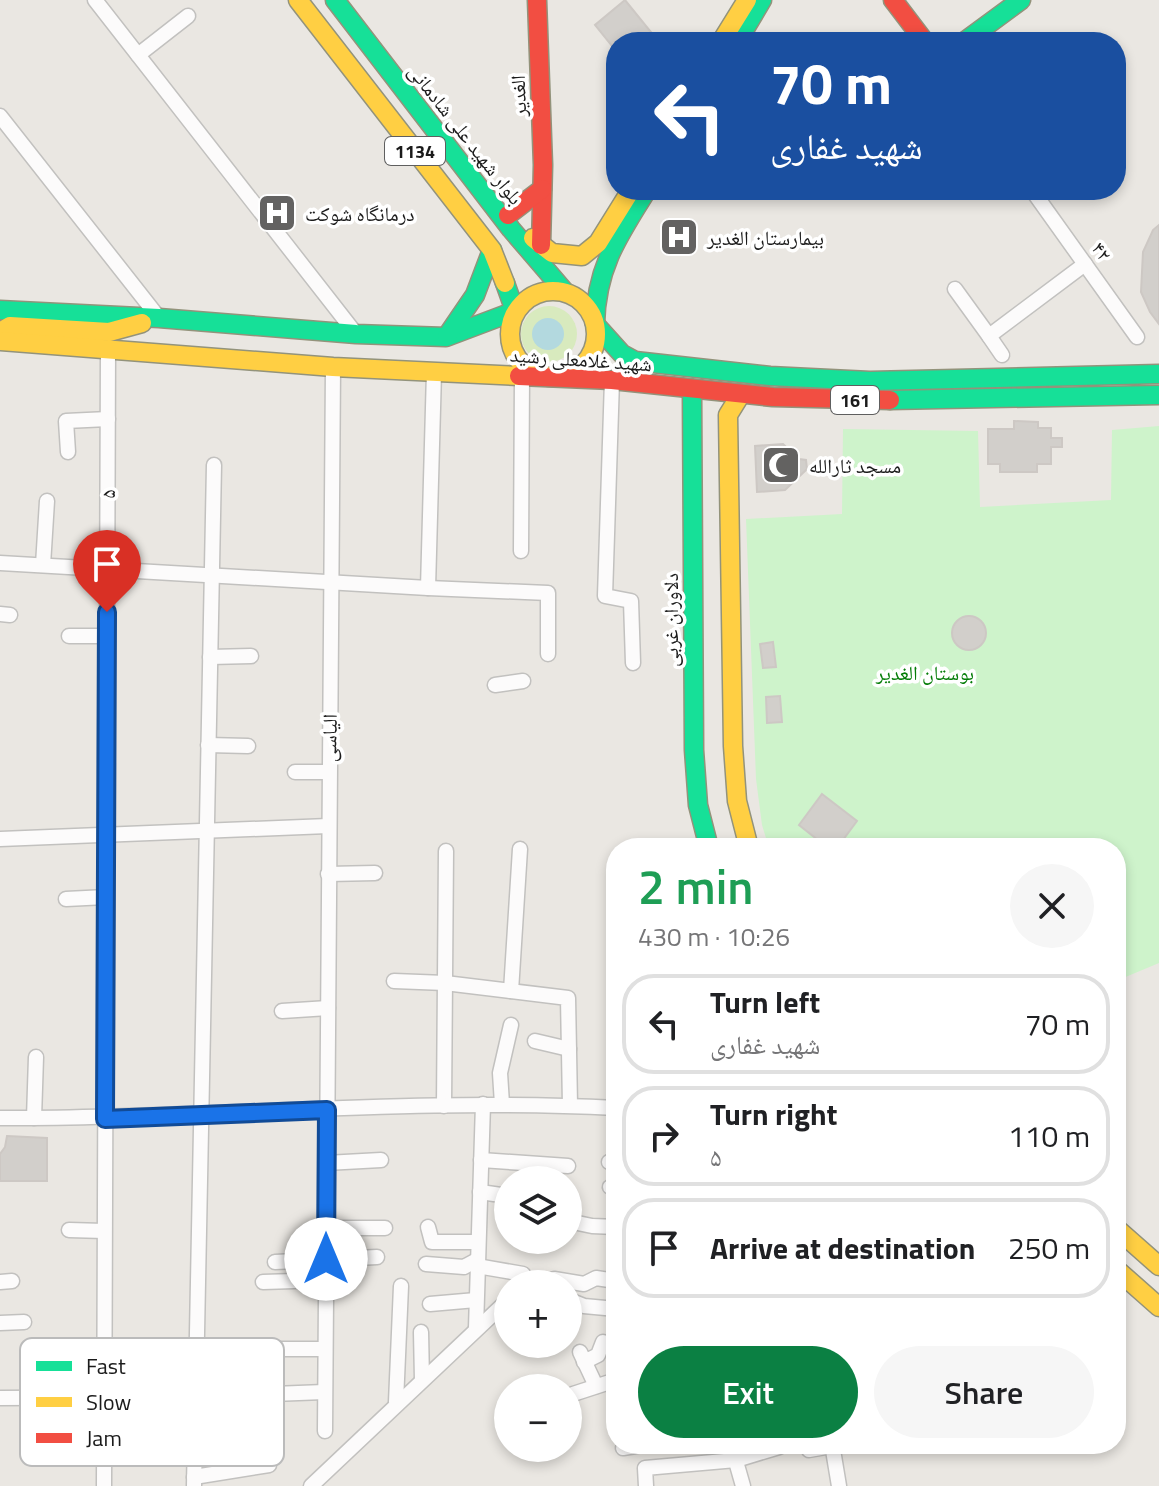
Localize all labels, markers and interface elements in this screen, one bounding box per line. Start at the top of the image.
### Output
text: 70 m [770,41,892,126]
street label: بلوار شهید علی شادمانی [401,57,531,211]
icon: left [638,64,742,168]
street label: الغدیر [502,75,534,118]
text: شهید غفاری [770,118,923,173]
road number: 1134 [385,137,445,165]
hospital icon: درمانگاه شوکت [256,192,298,234]
place label: درمانگاه شوکت [305,198,415,229]
hospital icon: بیمارستان الغدیر [658,216,700,258]
place label: بیمارستان الغدیر [706,222,824,253]
street label: ۴۲ [1084,235,1120,267]
street label: شهید غلامعلی رشید [509,339,653,379]
road number: 161 [831,386,879,414]
mosque icon: مسجد ثارالله [760,444,802,486]
place label: مسجد ثارالله [809,450,901,481]
street label: ۵ [92,489,123,498]
pin [73,530,141,612]
icon: arrive [85,542,129,586]
street label: دلاوران غربی [655,573,686,667]
park label: بوستان الغدیر [875,657,974,688]
street label: الیاسی [313,714,345,762]
text: 2 min [638,850,753,923]
button: close [1010,864,1094,948]
text: 430 m · 10:26 [638,917,790,956]
text: Turn left [710,979,820,1025]
text: 70 m [1025,1001,1090,1047]
icon: left [642,1002,686,1046]
text: شهید غفاری [710,1025,820,1064]
text: Turn right [710,1091,838,1137]
text: 110 m [1008,1113,1090,1159]
icon: right [642,1114,686,1158]
text: ۵ [710,1137,722,1176]
map controls [494,1166,582,1462]
button: layers [494,1166,582,1254]
position arrow [284,1217,368,1301]
text: Arrive at destination [710,1225,975,1271]
text: 250 m [1008,1225,1090,1271]
icon: arrive [642,1226,686,1270]
button: + [494,1270,582,1358]
legend [20,1338,284,1466]
button: Exit [638,1346,858,1438]
button: Share [874,1346,1094,1438]
text: Fast [86,1349,126,1383]
button: − [494,1374,582,1462]
text: Slow [86,1385,132,1419]
text: Jam [86,1421,122,1455]

